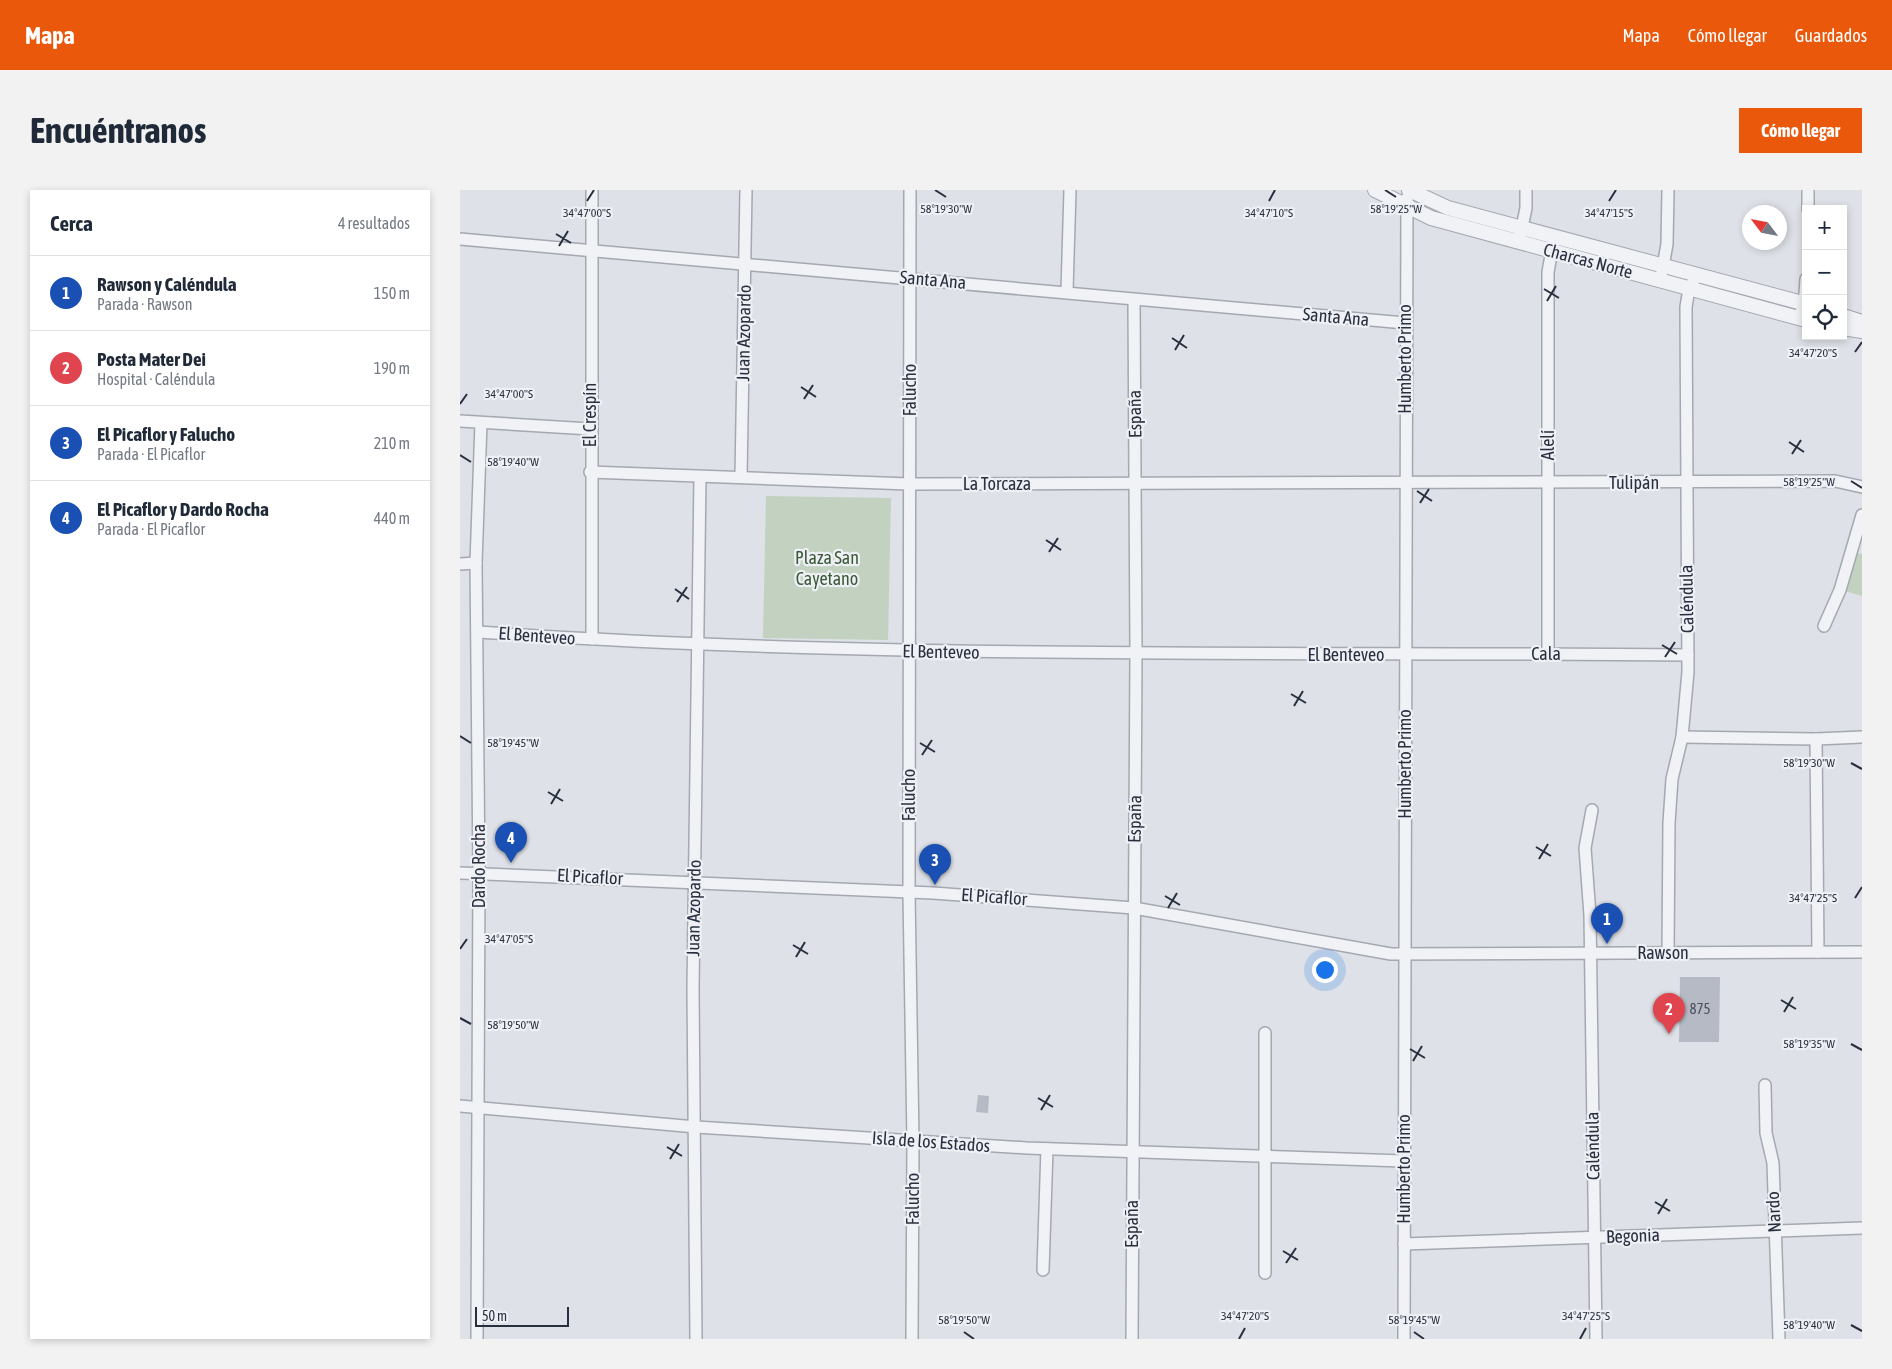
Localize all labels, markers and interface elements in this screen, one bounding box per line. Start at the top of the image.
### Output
text: Mapa [25,22,75,49]
text: Mapa [1622,25,1660,46]
text: Cómo llegar [1688,25,1767,46]
text: Guardados [1795,25,1867,46]
button: Cómo llegar [1739,108,1862,153]
text: Encuéntranos [30,110,206,150]
text: 58°19'30"W [920,202,972,216]
text: 58°19'25"W [1370,202,1422,216]
north arrow [1742,205,1787,250]
map controls [1802,205,1847,340]
button: + [1802,205,1847,250]
text: 34°47'00"S [563,206,611,220]
text: 34°47'10"S [1245,206,1293,220]
text: 34°47'15"S [1585,206,1633,220]
text: Cerca [50,211,93,235]
text: 4 resultados [338,214,410,232]
street label: Charcas Norte [1541,239,1635,283]
button: − [1802,250,1847,295]
street label: Santa Ana [899,266,967,293]
text: Rawson y Caléndula [97,273,237,295]
text: 1 [62,284,70,302]
text: 150 m [374,284,410,302]
street label: Juan Azopardo [732,284,755,382]
text: Parada · Rawson [97,295,193,313]
button: locate [1802,295,1847,340]
street label: Santa Ana [1302,303,1370,330]
street label: Humberto Primo [1394,304,1415,414]
text: 34°47'20"S [1789,346,1837,360]
text: Posta Mater Dei [97,348,206,370]
text: 2 [62,359,70,377]
text: 190 m [374,359,410,377]
street label: Falucho [899,364,920,416]
text: Hospital · Caléndula [97,370,216,388]
street label: El Crespín [579,383,600,447]
text: 34°47'00"S [485,387,533,401]
street label: España [1124,390,1145,438]
text: El Picaflor y Falucho [97,423,235,445]
street label: Alelí [1537,430,1558,460]
text: 3 [62,434,70,452]
text: 210 m [374,434,410,452]
text: Parada · El Picaflor [97,445,205,463]
text: 58°19'40"W [487,455,539,469]
street label: Tulipán [1609,472,1659,493]
street label: La Torcaza [963,473,1031,494]
text: 58°19'25"W [1783,475,1835,489]
text: El Picaflor y Dardo Rocha [97,498,269,520]
text: 4 [62,509,70,527]
text: 440 m [374,509,410,527]
text: Parada · El Picaflor [97,520,205,538]
park label: Plaza San Cayetano [795,547,859,589]
street label: Caléndula [1675,565,1698,633]
street label: El Benteveo [498,622,576,649]
street label: El Benteveo [902,640,980,663]
street label: Cala [1531,643,1561,664]
street label: El Benteveo [1307,644,1385,665]
street label: Humberto Primo [1394,709,1415,819]
text: 58°19'45"W [487,736,539,750]
text: 58°19'30"W [1783,756,1835,770]
street label: Falucho [898,769,919,821]
street label: España [1124,795,1145,843]
pin: 4 [495,822,527,863]
street label: Dardo Rocha [468,824,489,908]
pin: 3 [919,844,951,885]
street label: Juan Azopardo [682,859,705,957]
street label: El Picaflor [557,864,624,889]
street label: El Picaflor [960,884,1028,909]
text: 34°47'25"S [1789,891,1837,905]
pin: 1 [1591,903,1623,944]
text: 34°47'05"S [485,932,533,946]
street label: Rawson [1637,942,1689,963]
your location [1312,957,1338,983]
pin: 2 [1653,993,1685,1034]
house number: 875 [1689,1000,1711,1017]
text: 58°19'50"W [487,1018,539,1032]
text: 58°19'35"W [1783,1037,1835,1051]
street label: Caléndula [1581,1112,1604,1180]
street label: Humberto Primo [1393,1114,1414,1224]
street label: Isla de los Estados [871,1127,991,1156]
street label: Falucho [902,1173,923,1225]
street label: Nardo [1762,1191,1785,1233]
street label: España [1121,1200,1142,1248]
street label: Begonia [1606,1224,1660,1247]
scale bar [475,1304,569,1327]
text: 50 m [482,1308,507,1324]
text: 34°47'20"S [1221,1309,1269,1323]
text: 34°47'25"S [1562,1309,1610,1323]
text: 58°19'50"W [938,1313,990,1327]
text: 58°19'45"W [1388,1313,1440,1327]
text: 58°19'40"W [1783,1318,1835,1332]

